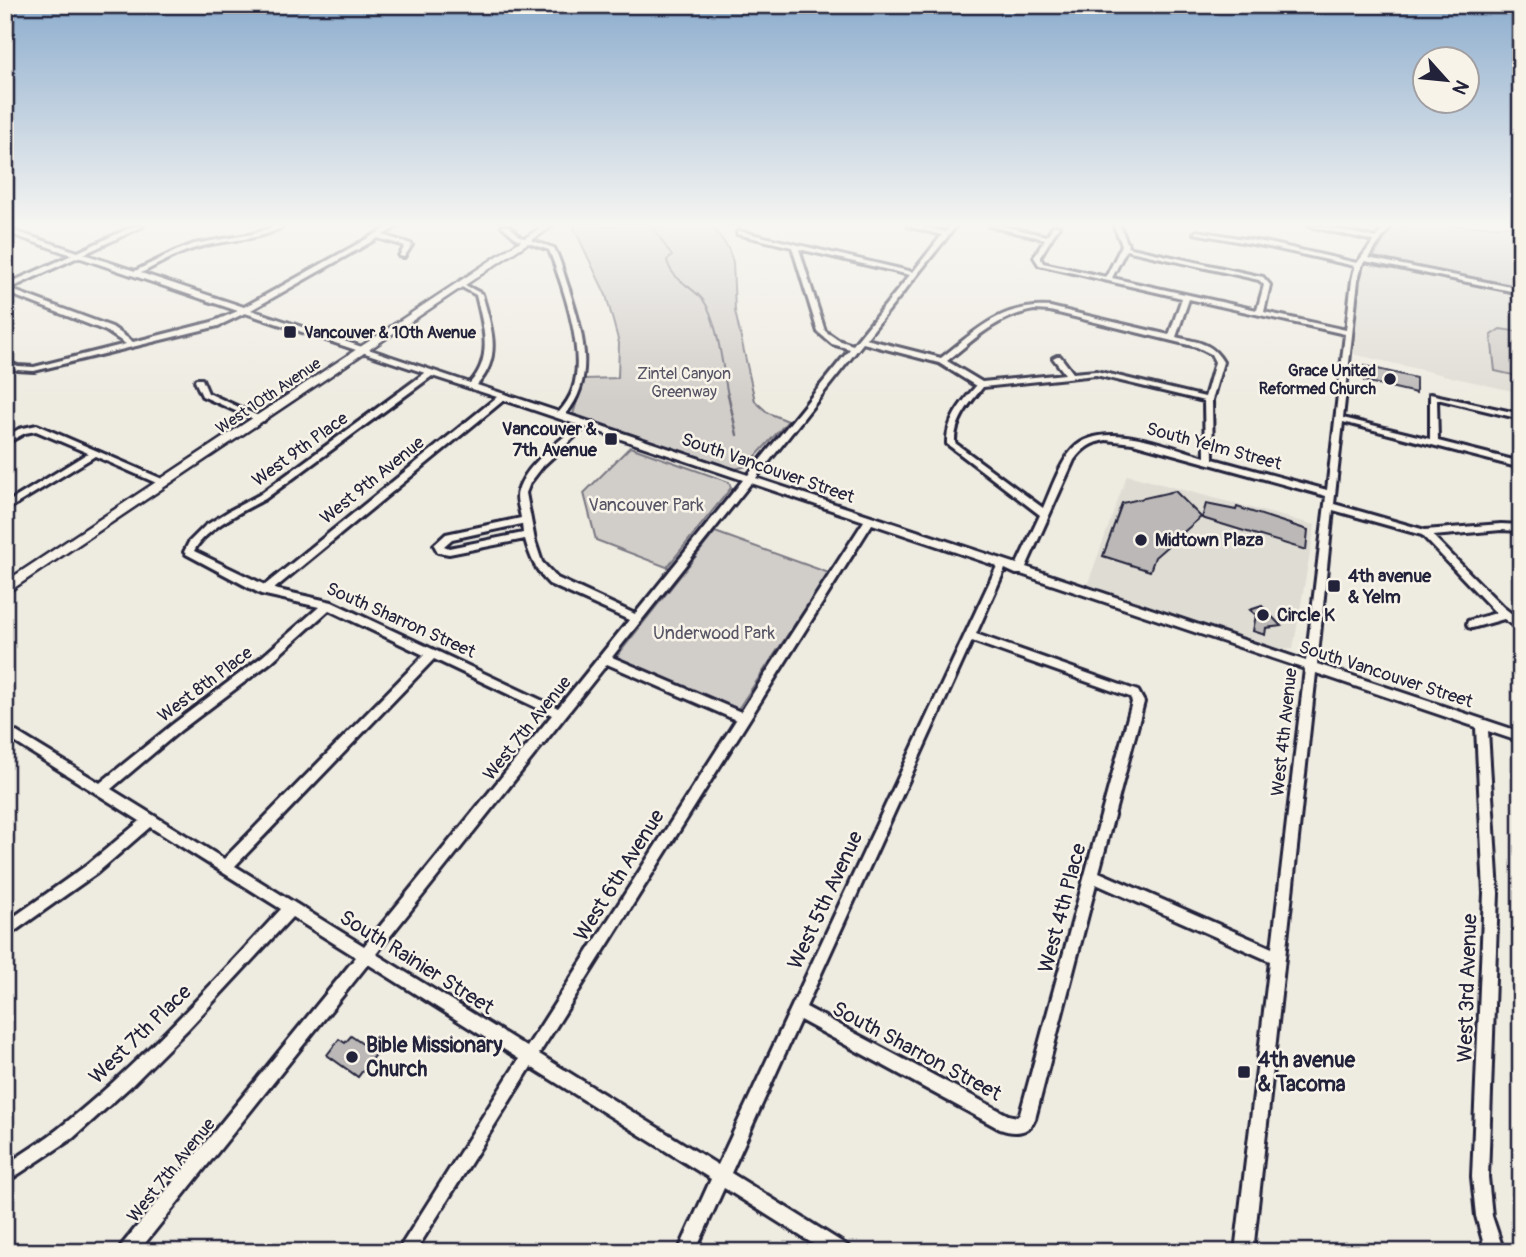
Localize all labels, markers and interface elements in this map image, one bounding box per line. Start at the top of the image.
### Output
north arrow [1410,46,1480,116]
text: N [1447,76,1474,99]
place label: Vancouver & 10th Avenue [304,323,477,343]
marker: Vancouver & 10th Avenue [282,324,298,340]
street label: West 10th Avenue [212,353,325,438]
place label: Grace United Reformed Church [1259,361,1376,399]
park label: Zintel Canyon Greenway [637,364,731,402]
marker: Grace United Reformed Church [1382,371,1398,387]
street label: West 9th Place [248,407,353,492]
street label: South Yelm Street [1144,417,1285,476]
place label: Vancouver & 7th Avenue [502,418,598,462]
street label: South Vancouver Street [678,428,858,509]
street label: West 9th Avenue [315,431,429,529]
marker: Vancouver & 7th Avenue [603,431,619,447]
park label: Vancouver Park [588,494,704,517]
place label: Midtown Plaza [1155,529,1264,552]
marker: Midtown Plaza [1133,532,1149,548]
place label: 4th avenue & Yelm [1348,565,1432,609]
street label: South Sharron Street [323,577,480,664]
marker: 4th avenue & Yelm [1326,578,1342,594]
place label: Circle K [1277,604,1335,627]
marker: Circle K [1255,607,1271,623]
park label: Underwood Park [653,622,776,645]
street label: South Vancouver Street [1296,635,1476,714]
street label: West 8th Place [153,641,257,728]
street label: West 4th Avenue [1266,667,1303,797]
street label: West 7th Avenue [478,671,577,785]
street label: West 6th Avenue [568,804,671,946]
street label: West 5th Avenue [782,826,870,974]
street label: West 4th Place [1032,840,1093,976]
street label: South Rainier Street [334,904,500,1021]
street label: West 3rd Avenue [1451,913,1484,1063]
street label: West 7th Place [83,978,198,1090]
street label: South Sharron Street [827,995,1006,1108]
place label: Bible Missionary Church [366,1032,502,1083]
place label: 4th avenue & Tacoma [1258,1047,1356,1098]
marker: Bible Missionary Church [344,1049,360,1065]
marker: 4th avenue & Tacoma [1236,1064,1252,1080]
street label: West 7th Avenue [122,1113,221,1227]

